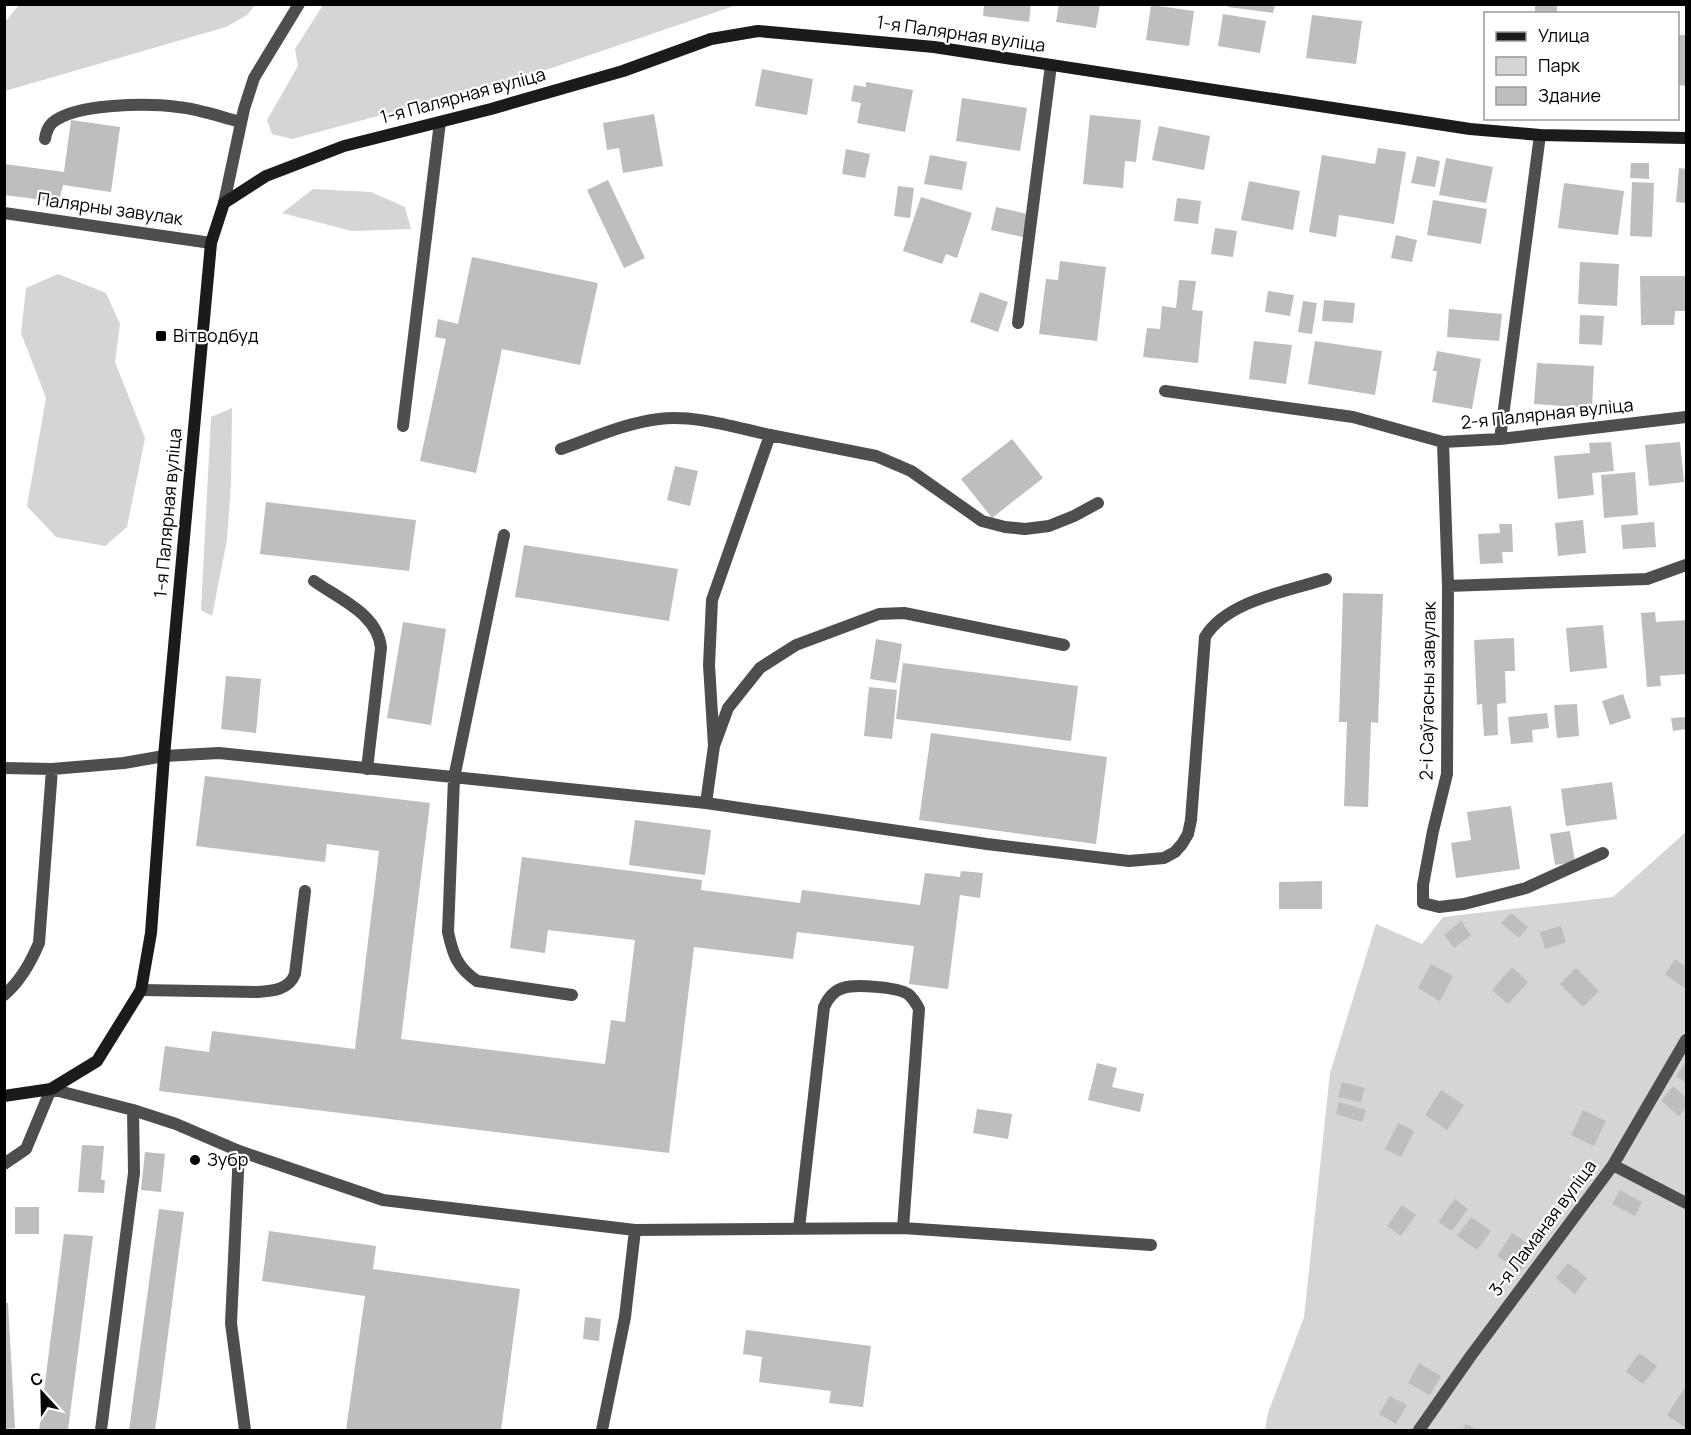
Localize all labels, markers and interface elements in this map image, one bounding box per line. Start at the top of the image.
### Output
street label: 1-я Палярная вуліца [875,9,1047,57]
legend [1484,12,1679,120]
text: Улица [1538,23,1590,47]
text: Парк [1538,53,1581,77]
street label: 1-я Палярная вуліца [377,61,548,129]
text: Здание [1538,83,1601,107]
street label: Палярны завулак [36,186,186,230]
place label: Вітводбуд [173,323,259,347]
marker: Вітводбуд [154,329,168,343]
street label: 2-я Палярная вуліца [1459,392,1634,434]
street label: 1-я Палярная вуліца [148,427,186,599]
street label: 2-і Саўгасны завулак [1413,600,1441,781]
place label: Зубр [207,1147,248,1171]
marker: Зубр [188,1153,202,1167]
street label: 3-я Ламаная вуліца [1483,1154,1601,1300]
north arrow [12,1363,72,1423]
text: С [27,1367,46,1392]

